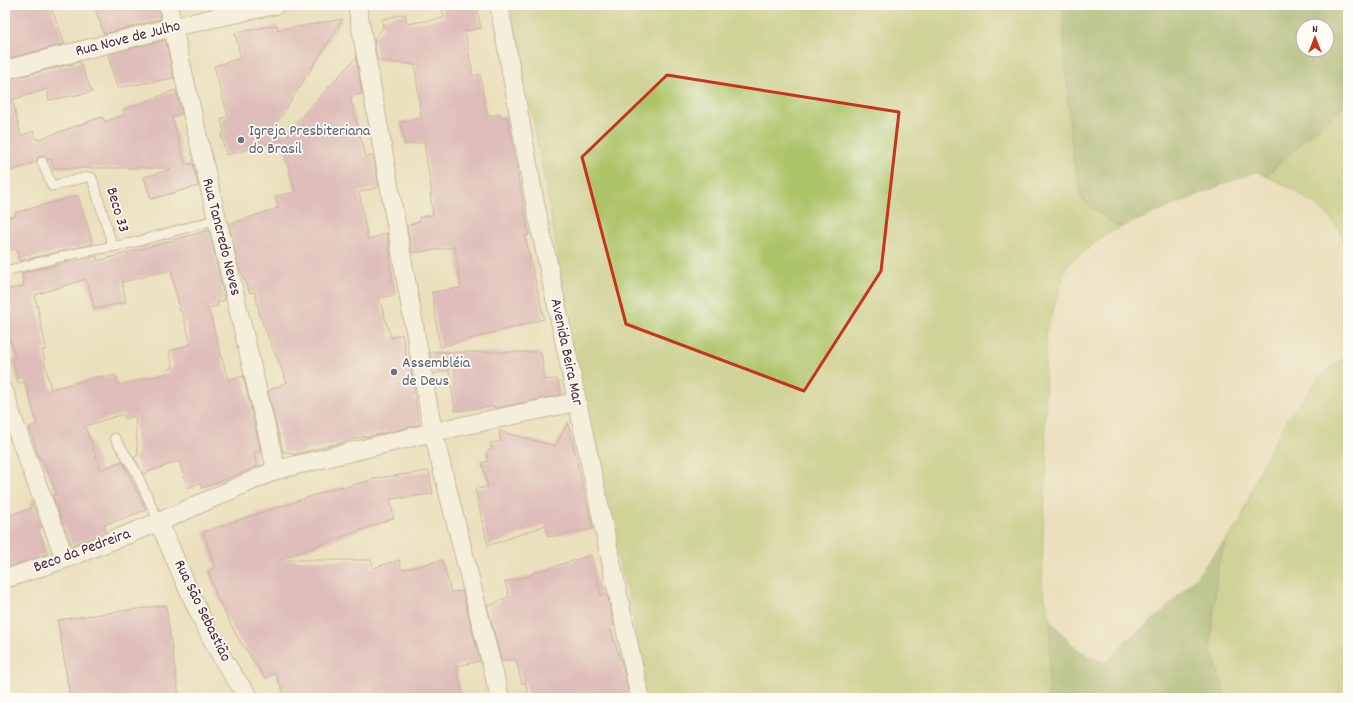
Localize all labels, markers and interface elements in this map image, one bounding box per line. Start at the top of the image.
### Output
street label: Rua Nove de Julho [73,15,183,63]
north arrow [1295,18,1335,58]
text: N [1312,22,1318,38]
place label: Igreja Presbiteriana do Brasil [249,120,371,161]
marker: Igreja Presbiteriana do Brasil [236,135,246,145]
street label: Rua Tancredo Neves [195,176,247,298]
street label: Beco 33 [99,185,135,235]
street label: Avenida Beira Mar [543,296,589,408]
place label: Assembléia de Deus [402,352,471,393]
marker: Assembléia de Deus [389,367,399,377]
street label: Beco da Pedreira [30,523,134,579]
street label: Rua São Sebastião [167,556,237,666]

